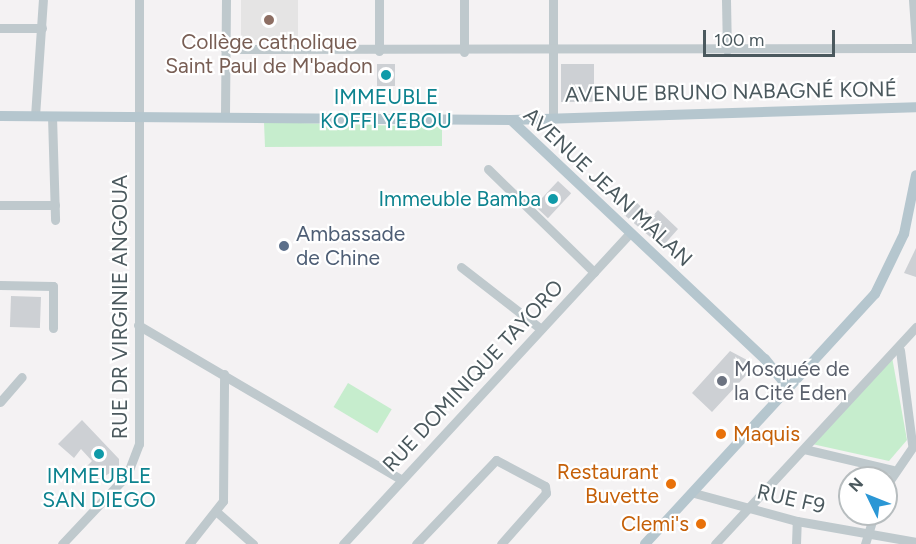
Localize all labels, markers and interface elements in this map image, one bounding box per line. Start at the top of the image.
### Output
marker: Collège catholique Saint Paul de M'badon [262,13,276,27]
scale bar [706,18,838,56]
place label: Collège catholique Saint Paul de M'badon [165,29,373,79]
text: 100 m [714,29,764,51]
marker: IMMEUBLE KOFFI YEBOU [379,68,393,82]
street label: AVENUE BRUNO NABAGNÉ KONÉ [565,77,897,107]
place label: IMMEUBLE KOFFI YEBOU [320,84,452,134]
street label: AVENUE JEAN MALAN [518,102,698,272]
street label: RUE DR VIRGINIE ANGOUA [107,175,133,439]
place label: Immeuble Bamba [378,186,541,212]
marker: Immeuble Bamba [546,192,560,206]
place label: Ambassade de Chine [296,221,405,271]
marker: Ambassade de Chine [277,239,291,253]
street label: RUE DOMINIQUE TAYORO [377,275,569,477]
place label: Mosquée de la Cité Eden [734,356,849,406]
marker: Mosquée de la Cité Eden [715,374,729,388]
place label: Maquis [733,421,800,447]
marker: Maquis [714,427,728,441]
marker: IMMEUBLE SAN DIEGO [92,447,106,461]
place label: Restaurant Buvette [557,459,659,509]
place label: IMMEUBLE SAN DIEGO [42,463,156,513]
north arrow [838,466,898,526]
text: N [845,474,867,496]
marker: Restaurant Buvette [664,477,678,491]
street label: RUE F9 [755,479,827,519]
place label: Clemi's [621,511,689,537]
marker: Clemi's [694,517,708,531]

